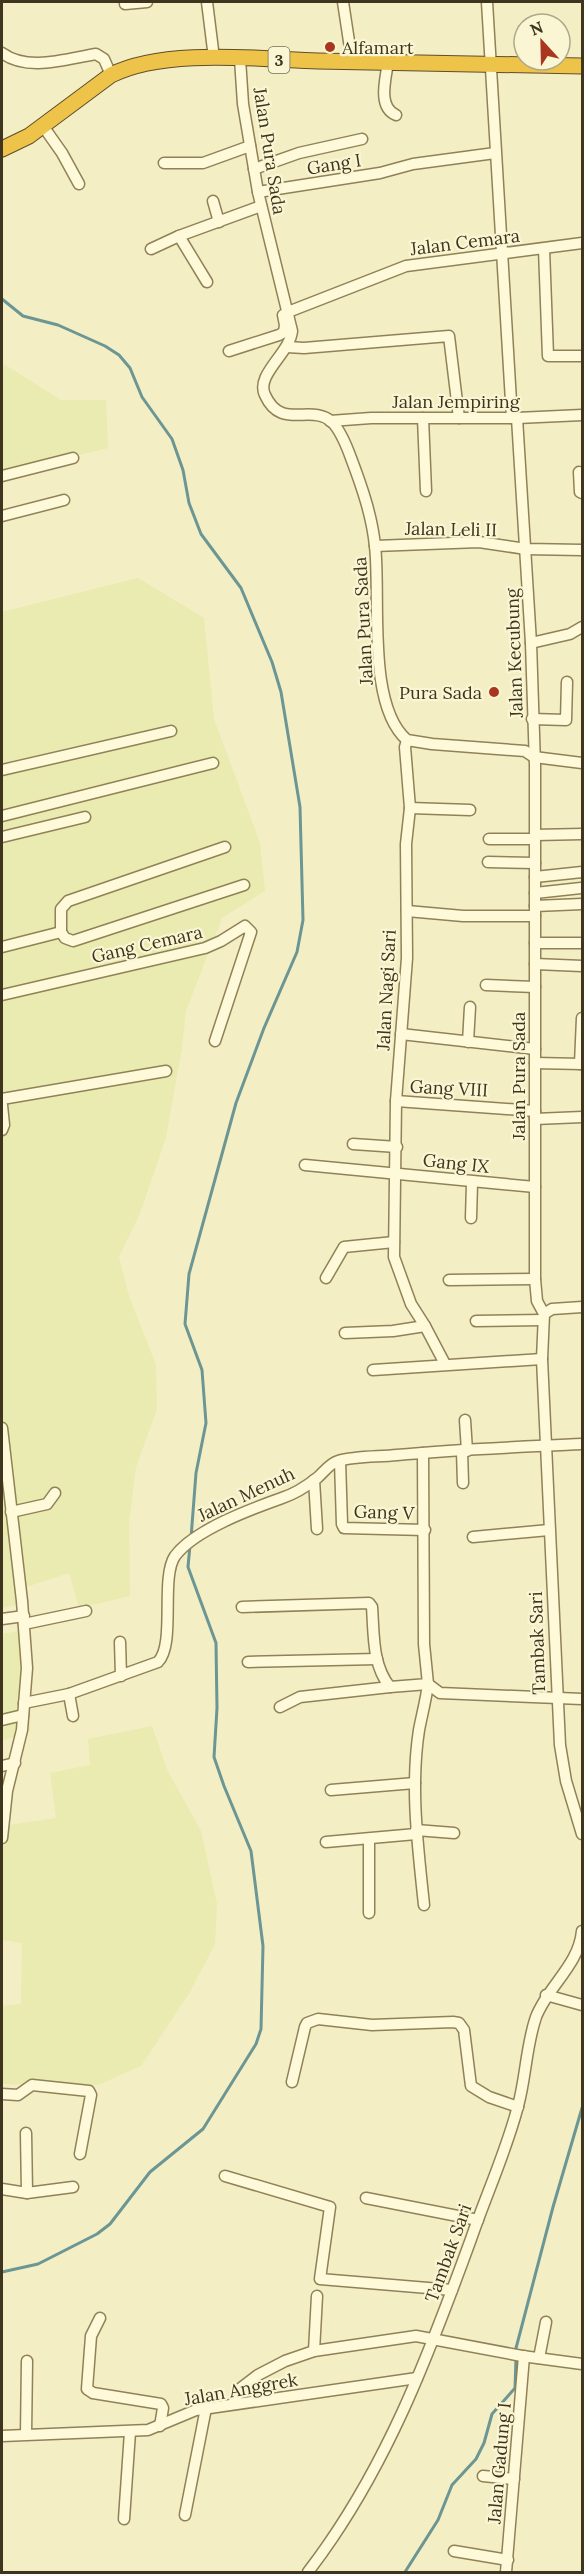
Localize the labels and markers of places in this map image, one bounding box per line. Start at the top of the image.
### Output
place label: Alfamart [341,36,414,59]
marker: Alfamart [323,40,337,54]
place label: Pura Sada [399,681,482,704]
marker: Pura Sada [487,685,501,699]

